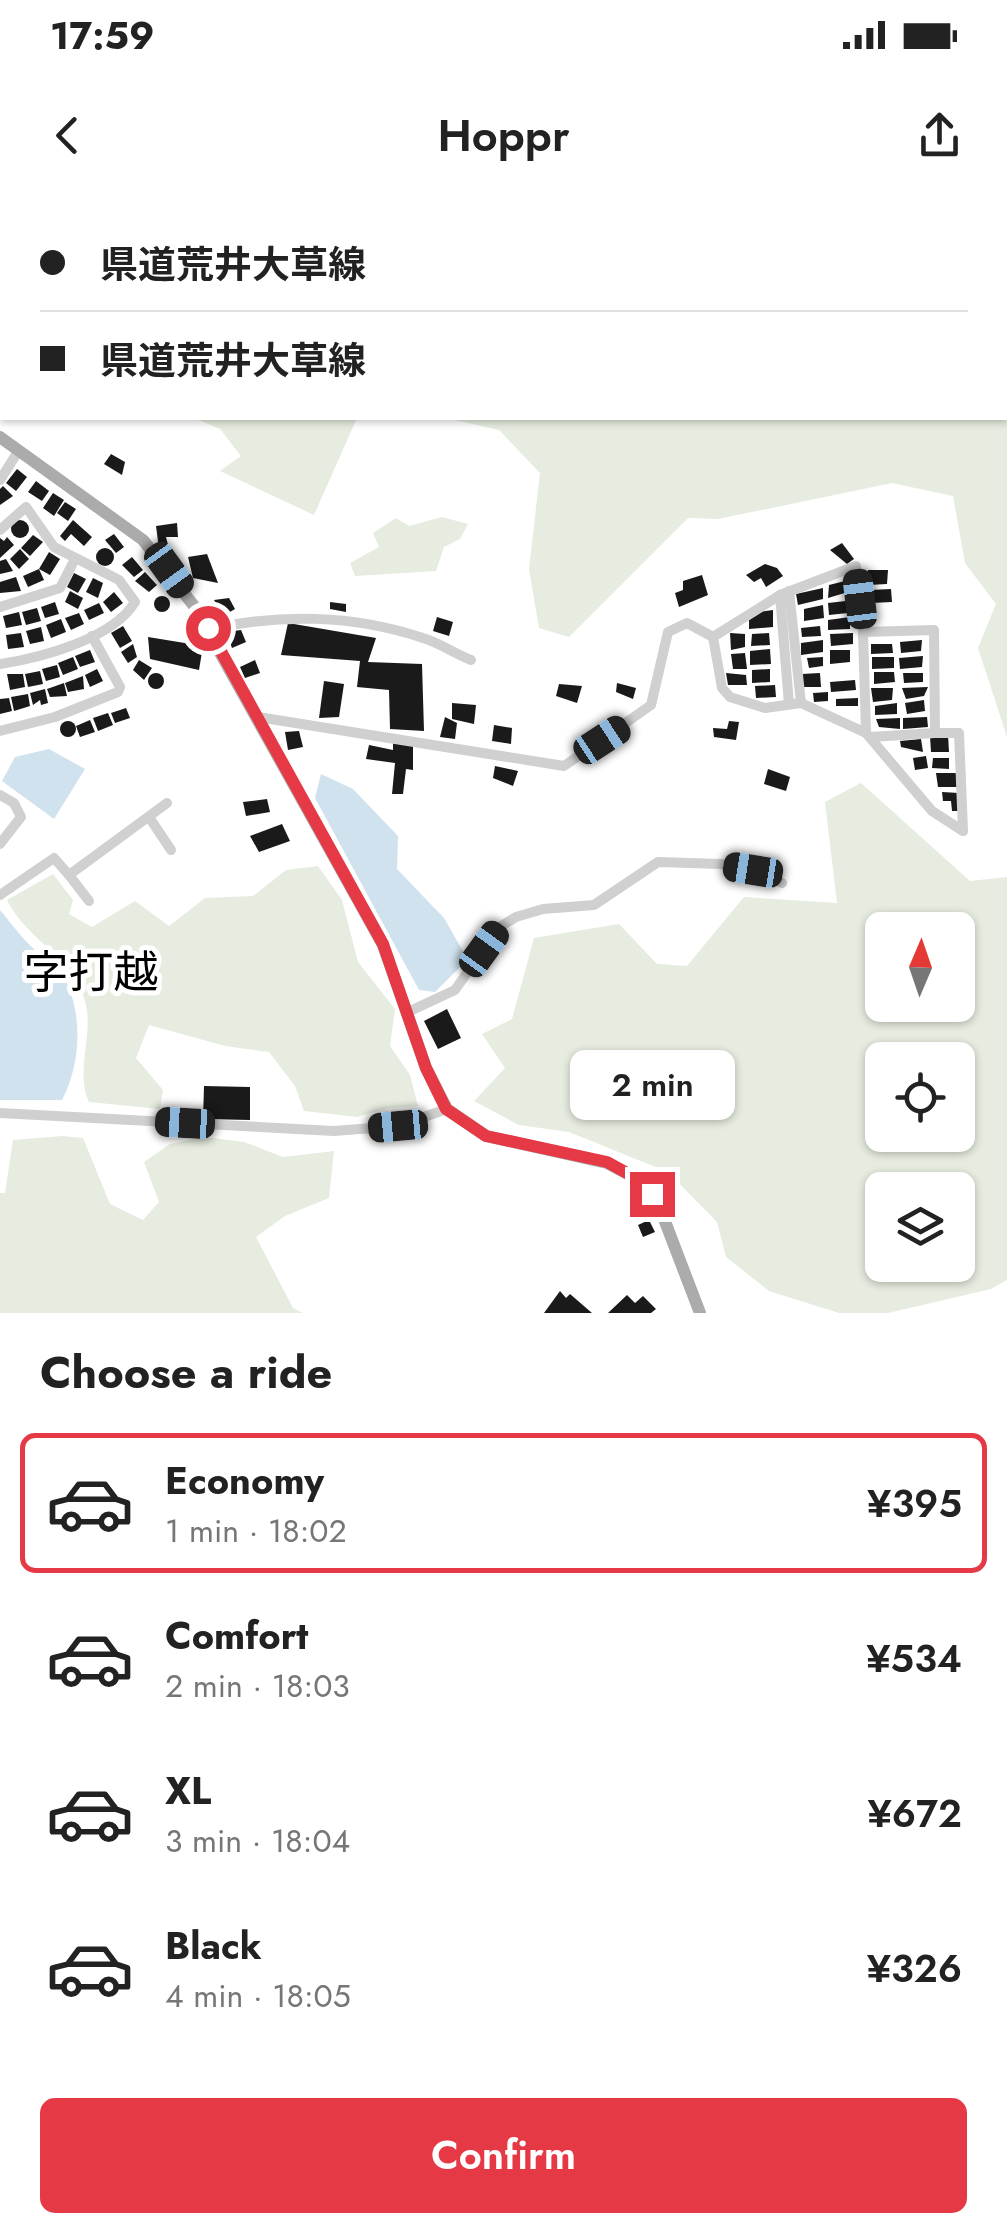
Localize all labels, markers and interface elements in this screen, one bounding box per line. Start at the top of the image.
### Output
text: 17:59 [50,8,154,63]
text: Hoppr [437,103,570,168]
icon: back [40,108,95,163]
icon: share [912,108,967,163]
text: 県道荒井大草線 [100,237,366,292]
text: 県道荒井大草線 [100,333,366,388]
car [139,537,199,603]
car [841,567,879,631]
route start [186,606,231,651]
car [569,711,635,769]
car [721,850,785,890]
north arrow [865,912,975,1022]
map controls [865,912,975,1282]
car [454,916,514,982]
district label: 字打越 [23,940,159,1005]
button: locate [865,1042,975,1152]
callout: 2 min [570,1049,734,1119]
text: 2 min [611,1062,694,1108]
car [154,1106,216,1140]
car [367,1108,429,1144]
route end [630,1172,675,1217]
button: layers [865,1172,975,1282]
text: Choose a ride [40,1340,332,1405]
text: Economy [165,1453,324,1508]
icon: car [45,1458,135,1548]
text: ¥395 [867,1476,962,1531]
text: 1 min · 18:02 [165,1508,347,1554]
text: Comfort [165,1608,308,1663]
icon: car [45,1613,135,1703]
text: ¥534 [866,1631,962,1686]
text: 2 min · 18:03 [165,1663,350,1709]
text: XL [165,1763,211,1818]
icon: car [45,1768,135,1858]
text: ¥672 [867,1786,962,1841]
text: 3 min · 18:04 [165,1818,350,1864]
text: Black [165,1918,262,1973]
icon: car [45,1923,135,2013]
text: ¥326 [867,1941,962,1996]
text: 4 min · 18:05 [165,1973,351,2019]
button: Confirm [40,2098,967,2213]

